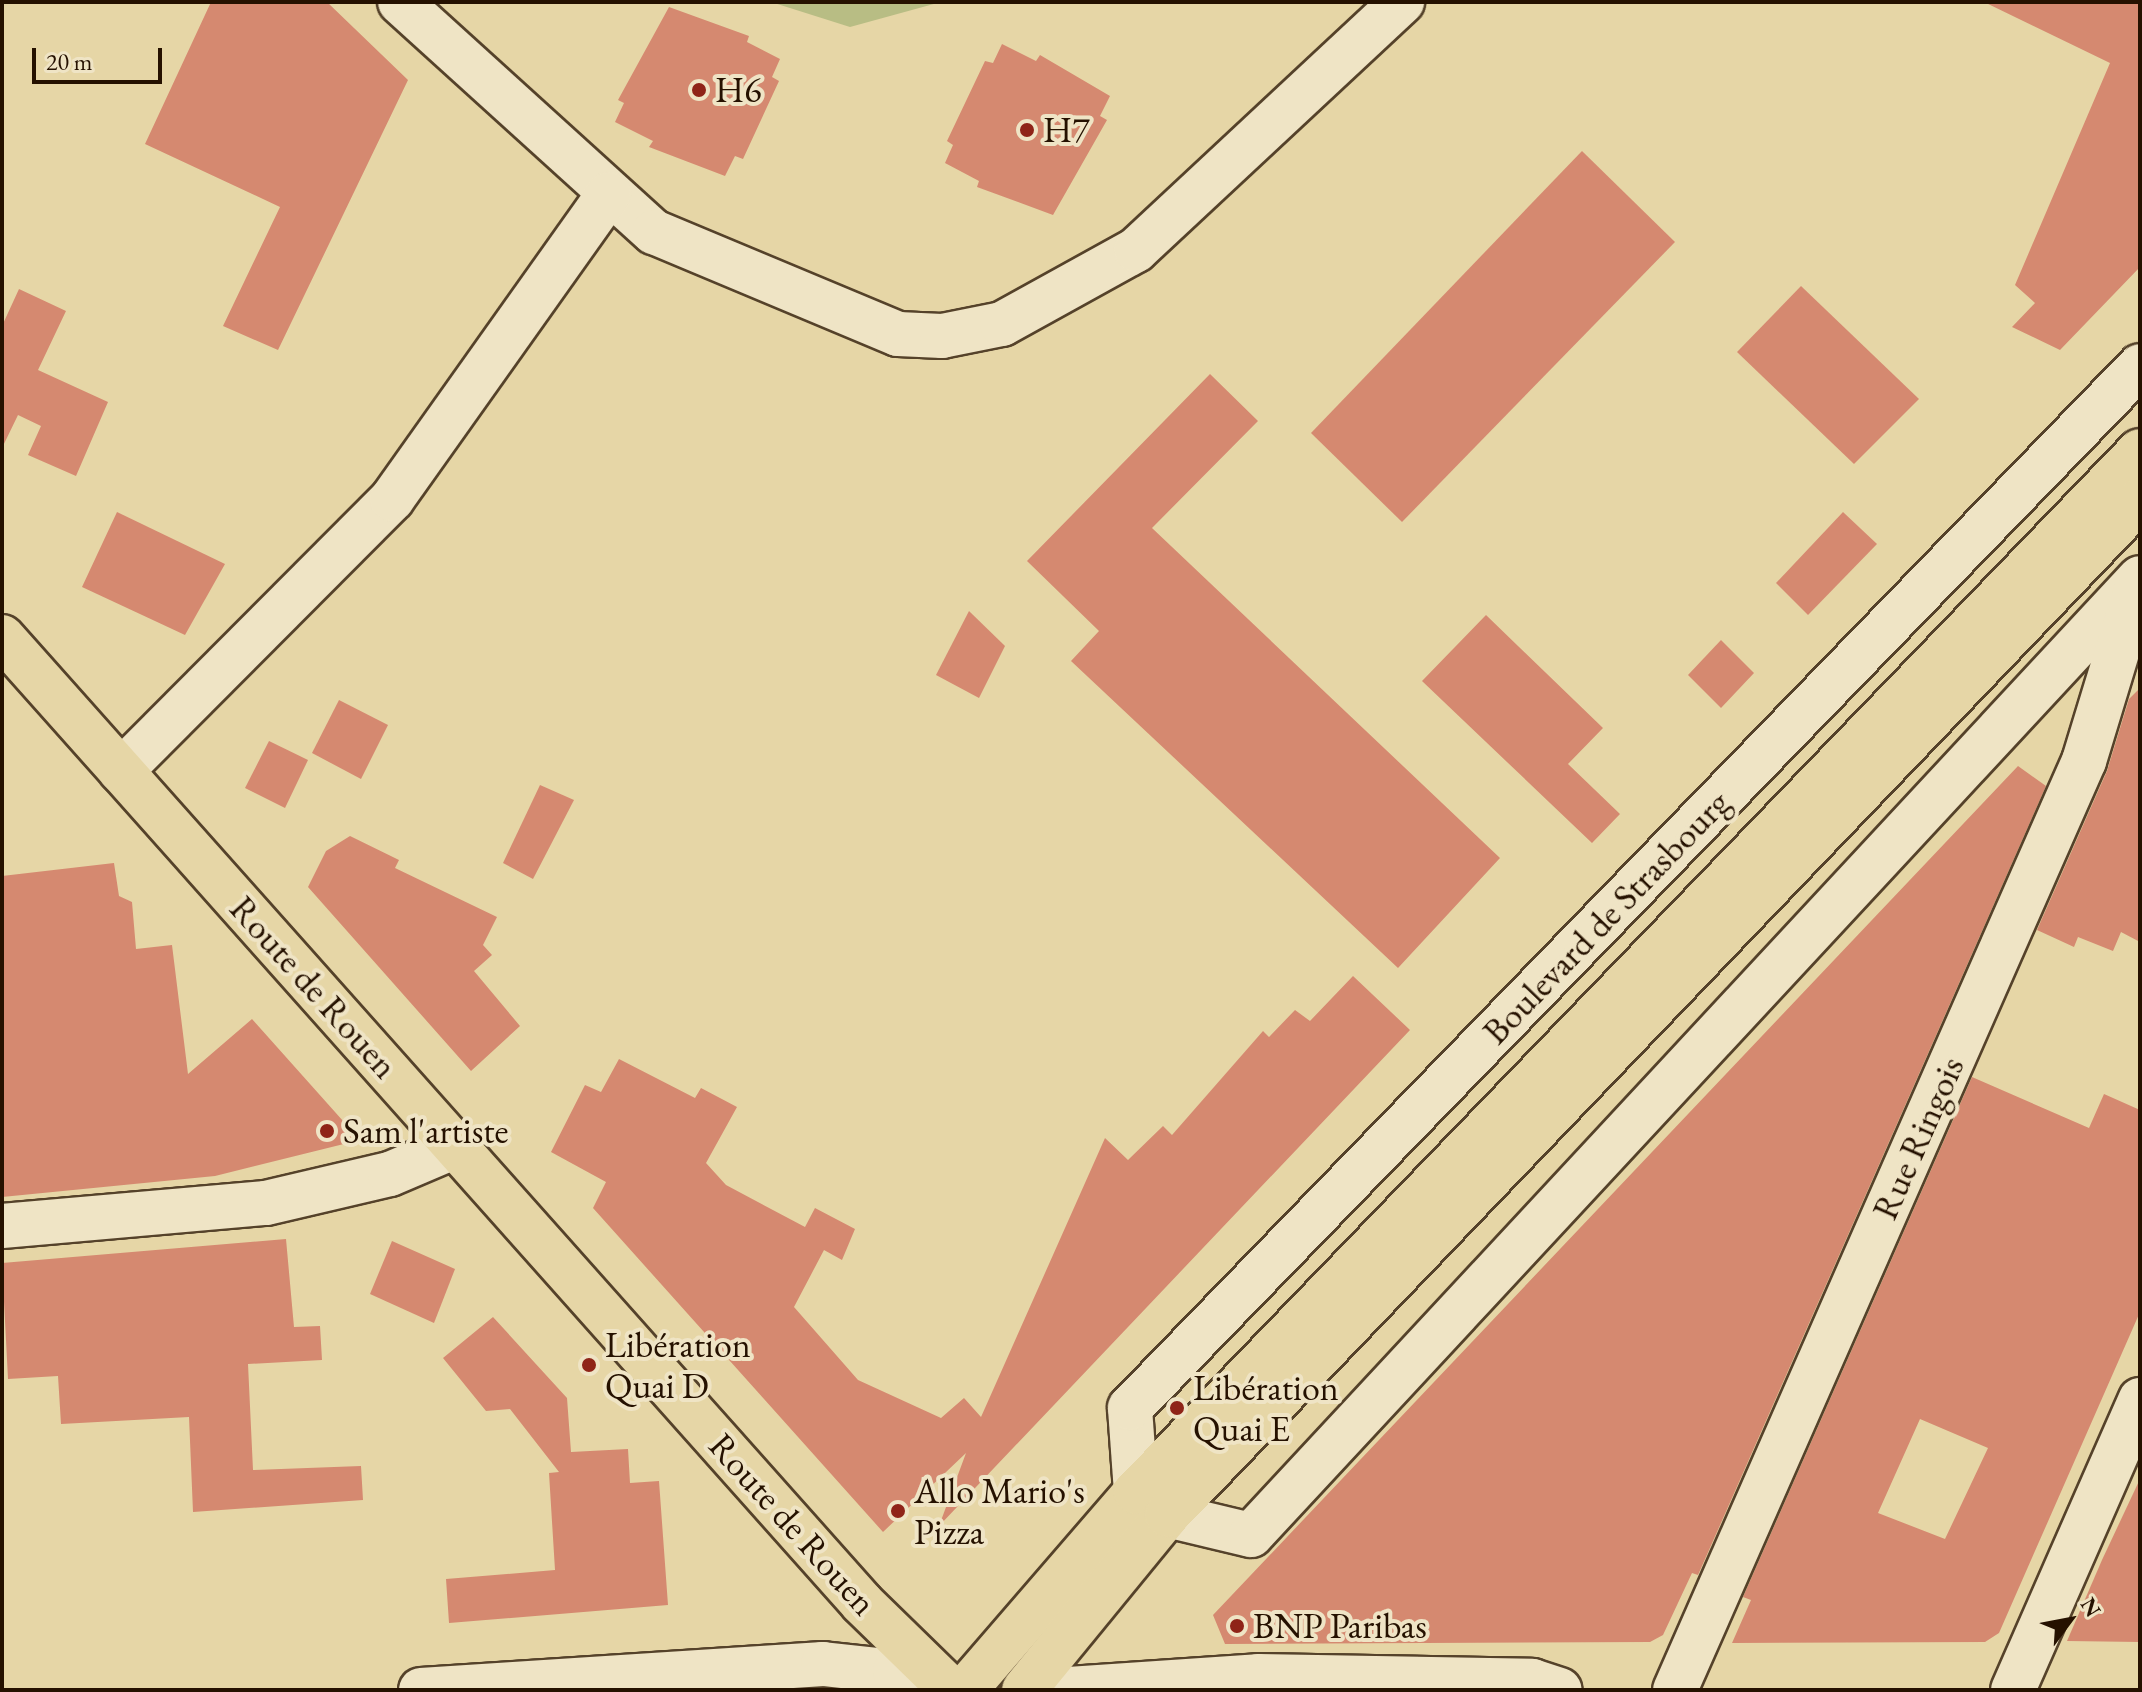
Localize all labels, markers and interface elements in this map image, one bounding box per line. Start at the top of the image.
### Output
scale bar [36,32,166,82]
text: 20 m [46,46,93,77]
place label: H6 [715,68,761,112]
marker: H6 [690,81,708,99]
place label: H7 [1043,108,1089,152]
marker: H7 [1018,121,1036,139]
street label: Boulevard de Strasbourg [1474,781,1738,1053]
street label: Route de Rouen [221,887,407,1087]
street label: Rue Ringois [1863,1050,1973,1226]
place label: Sam l'artiste [343,1109,509,1153]
marker: Sam l'artiste [318,1122,336,1140]
place label: Libération Quai D [605,1322,751,1407]
marker: Libération Quai D [580,1356,598,1374]
place label: Libération Quai E [1193,1365,1339,1450]
marker: Libération Quai E [1168,1399,1186,1417]
street label: Route de Rouen [700,1424,886,1624]
place label: Allo Mario's Pizza [914,1468,1085,1553]
marker: Allo Mario's Pizza [889,1502,907,1520]
north arrow [2030,1580,2110,1660]
text: N [2074,1592,2108,1622]
place label: BNP Paribas [1253,1604,1427,1648]
marker: BNP Paribas [1228,1617,1246,1635]

